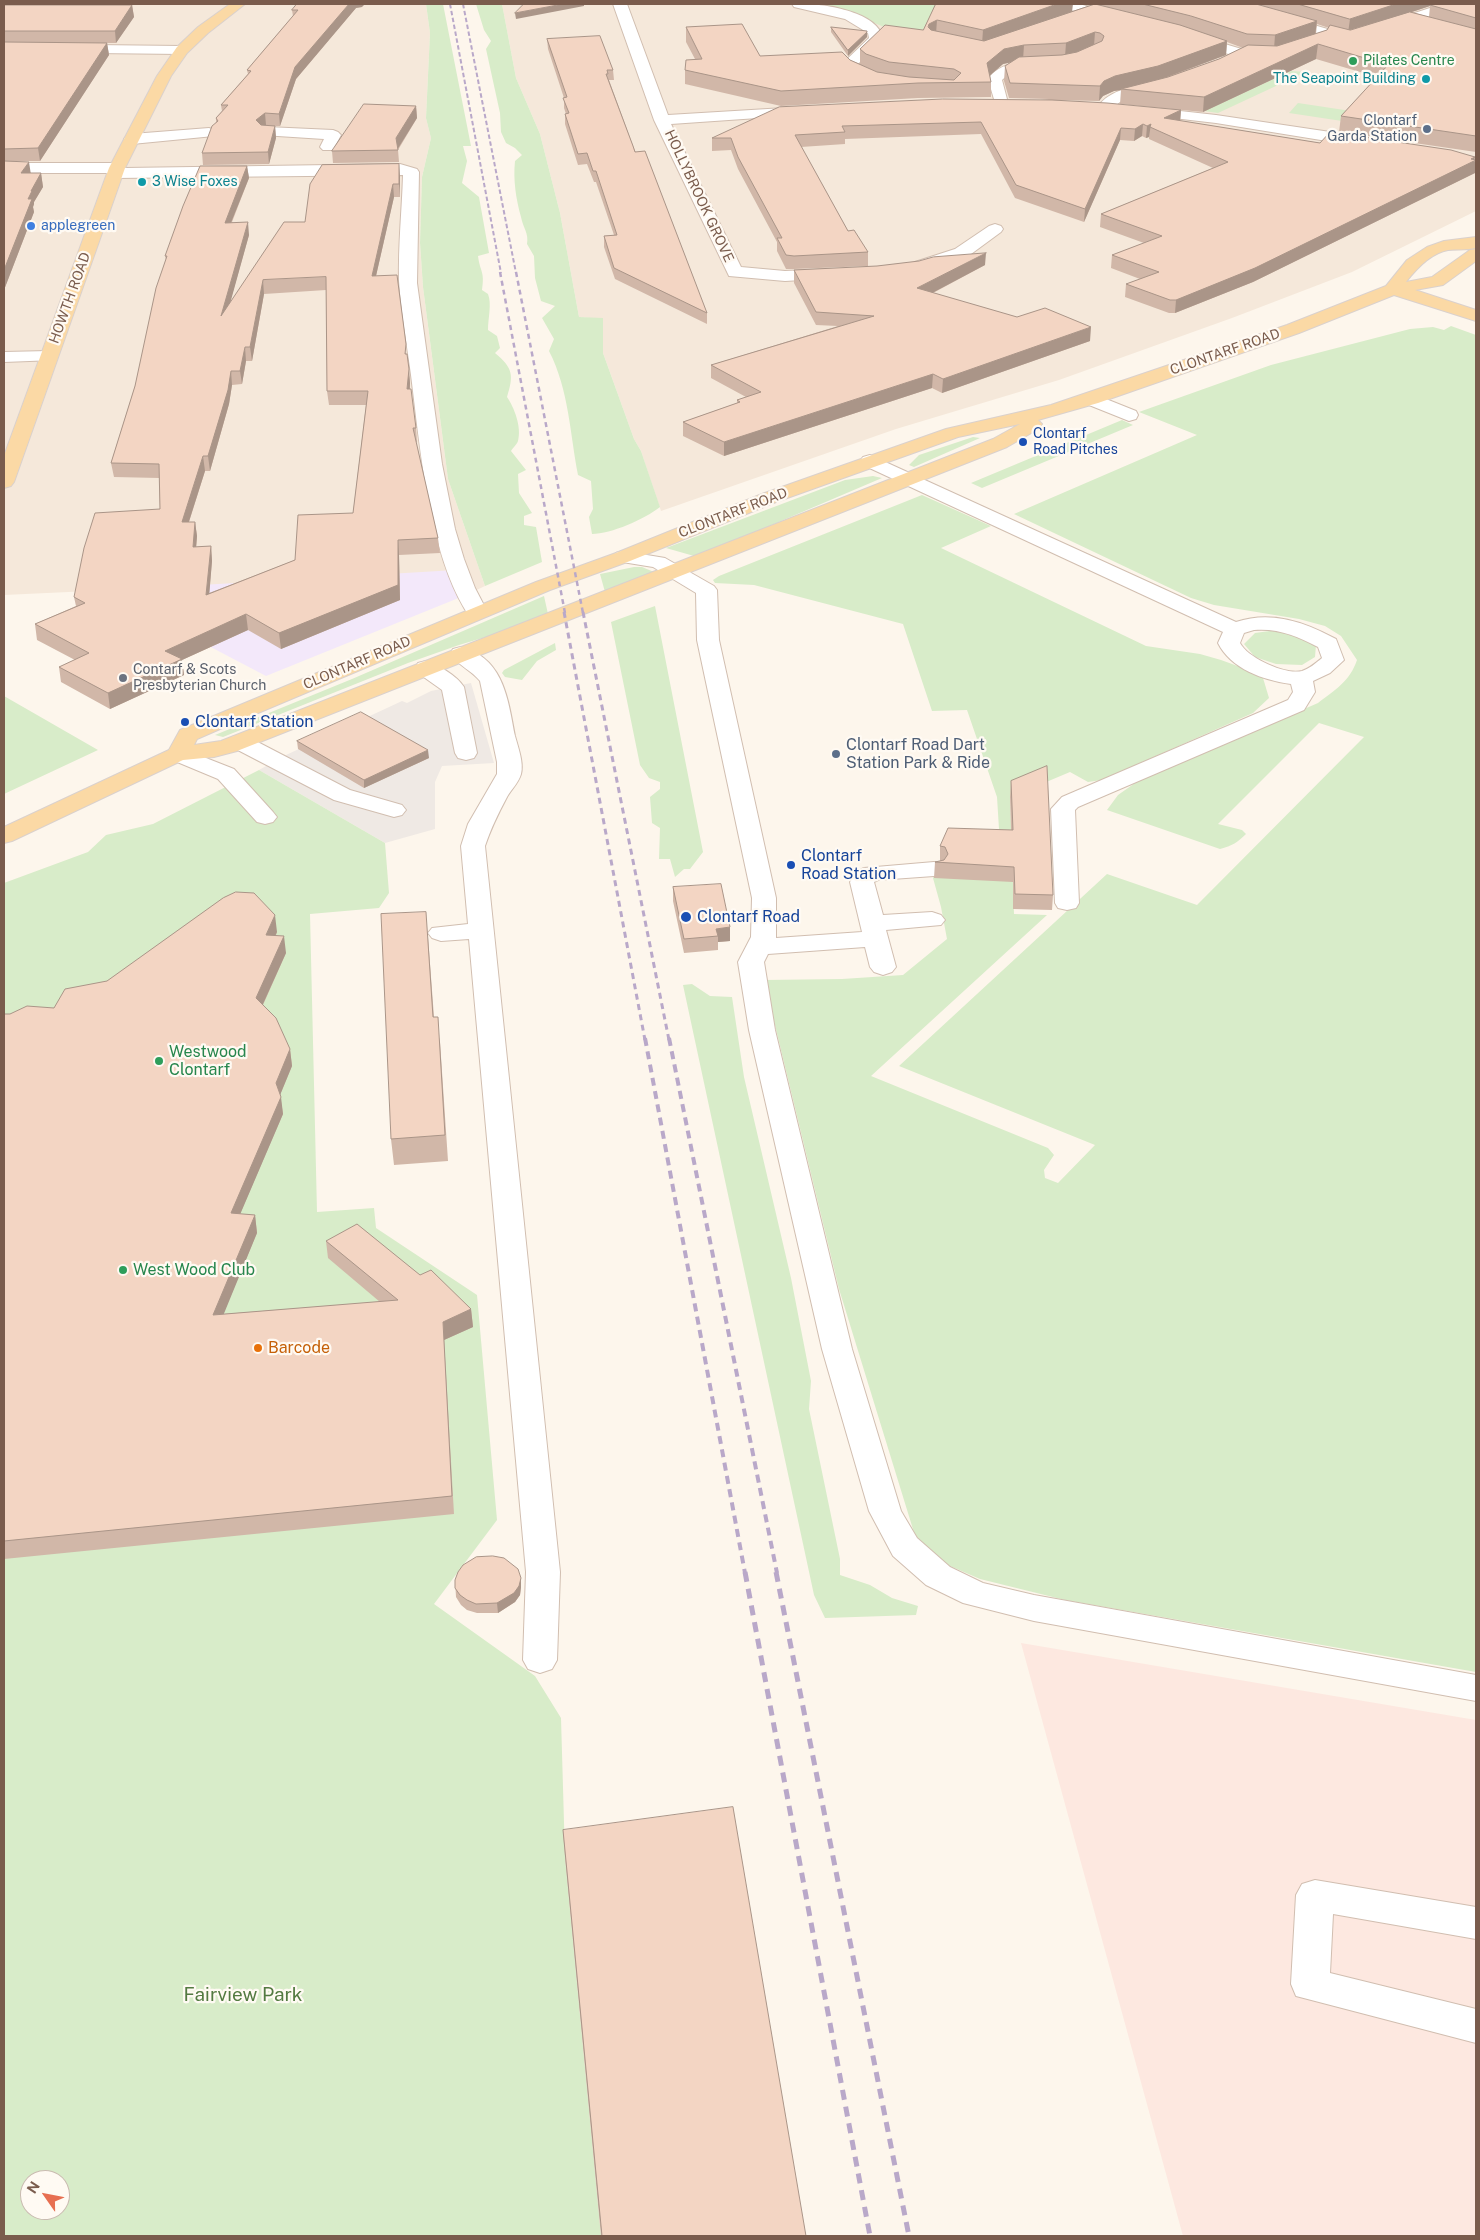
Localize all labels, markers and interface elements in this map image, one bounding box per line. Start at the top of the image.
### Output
place label: Pilates Centre [1363,53,1455,69]
marker: Pilates Centre [1347,55,1359,67]
place label: The Seapoint Building [1273,71,1416,87]
marker: The Seapoint Building [1420,73,1432,85]
place label: Clontarf Garda Station [1327,113,1417,146]
marker: Clontarf Garda Station [1421,123,1433,135]
street label: HOLLYBROOK GROVE [661,127,737,265]
place label: 3 Wise Foxes [152,174,238,190]
marker: 3 Wise Foxes [136,176,148,188]
place label: applegreen [41,218,115,234]
marker: applegreen [25,220,37,232]
street label: HOWTH ROAD [46,250,94,346]
street label: CLONTARF ROAD [1168,325,1282,379]
place label: Clontarf Road Pitches [1033,426,1118,458]
marker: Clontarf Road Pitches [1017,436,1029,448]
street label: CLONTARF ROAD [676,485,790,541]
street label: CLONTARF ROAD [301,633,413,693]
place label: Contarf & Scots Presbyterian Church [133,662,266,694]
marker: Contarf & Scots Presbyterian Church [117,672,129,684]
place label: Clontarf Station [195,712,314,732]
marker: Clontarf Station [179,716,191,728]
place label: Clontarf Road Dart Station Park & Ride [846,735,990,773]
marker: Clontarf Road Dart Station Park & Ride [830,748,842,760]
place label: Clontarf Road Station [801,846,896,884]
marker: Clontarf Road Station [785,859,797,871]
place label: Clontarf Road [697,907,800,927]
marker: Clontarf Road [679,910,693,924]
place label: Westwood Clontarf [169,1042,247,1080]
marker: Westwood Clontarf [153,1055,165,1067]
place label: West Wood Club [133,1260,255,1280]
marker: West Wood Club [117,1264,129,1276]
place label: Barcode [268,1338,330,1358]
marker: Barcode [252,1342,264,1354]
park label: Fairview Park [184,1984,302,2006]
north arrow [20,2170,70,2220]
text: N [24,2178,43,2196]

